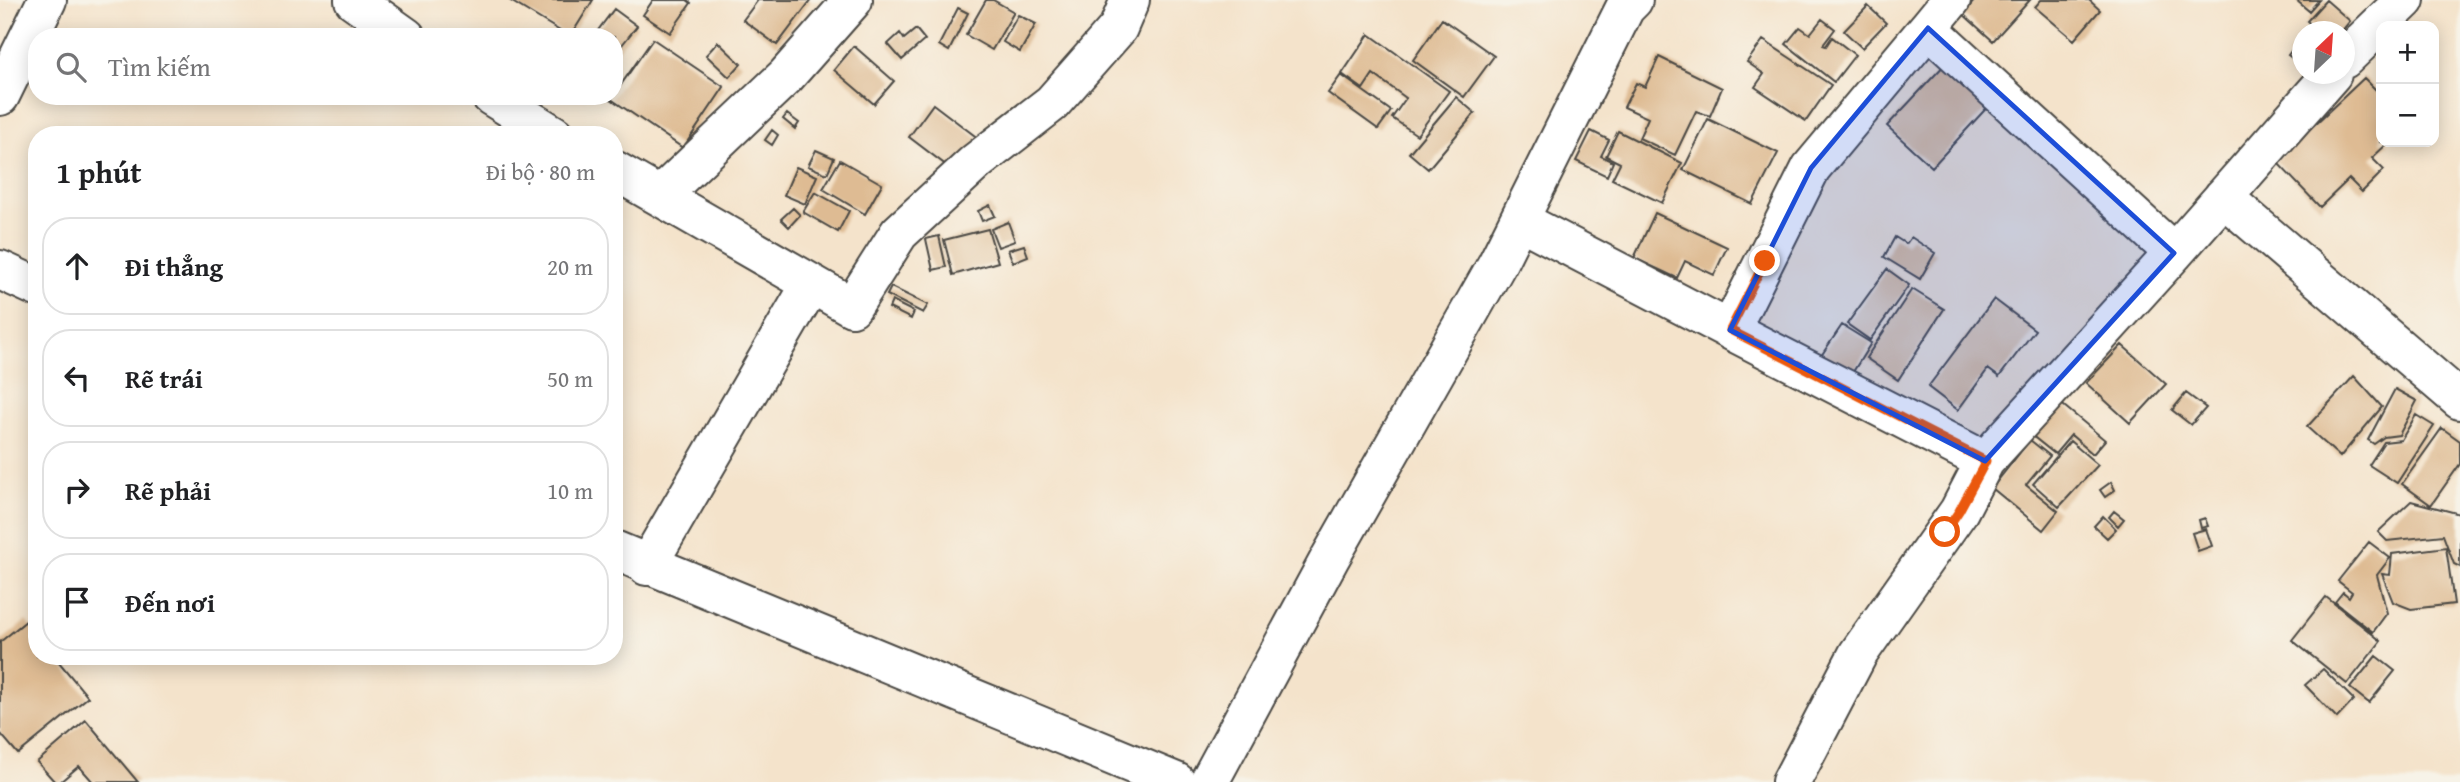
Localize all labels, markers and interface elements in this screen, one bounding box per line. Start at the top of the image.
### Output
north arrow [2292,21,2355,84]
map controls [2376,21,2439,147]
button: + [2376,21,2439,84]
search box [28,28,623,105]
text: Tìm kiếm [108,47,211,86]
icon: search [52,48,90,86]
button: − [2376,84,2439,147]
text: 1 phút [56,150,142,194]
text: Đi bộ · 80 m [486,155,595,188]
route end [1749,245,1780,276]
icon: ahead [58,247,96,285]
text: Đi thẳng [125,247,223,286]
text: 20 m [547,250,593,283]
icon: left [58,359,96,397]
text: Rẽ trái [125,359,203,398]
text: 50 m [547,362,593,395]
icon: right [58,471,96,509]
text: Rẽ phải [125,471,211,510]
text: 10 m [547,474,593,507]
route start [1929,516,1960,547]
icon: arrive [58,583,96,621]
text: Đến nơi [125,583,215,622]

